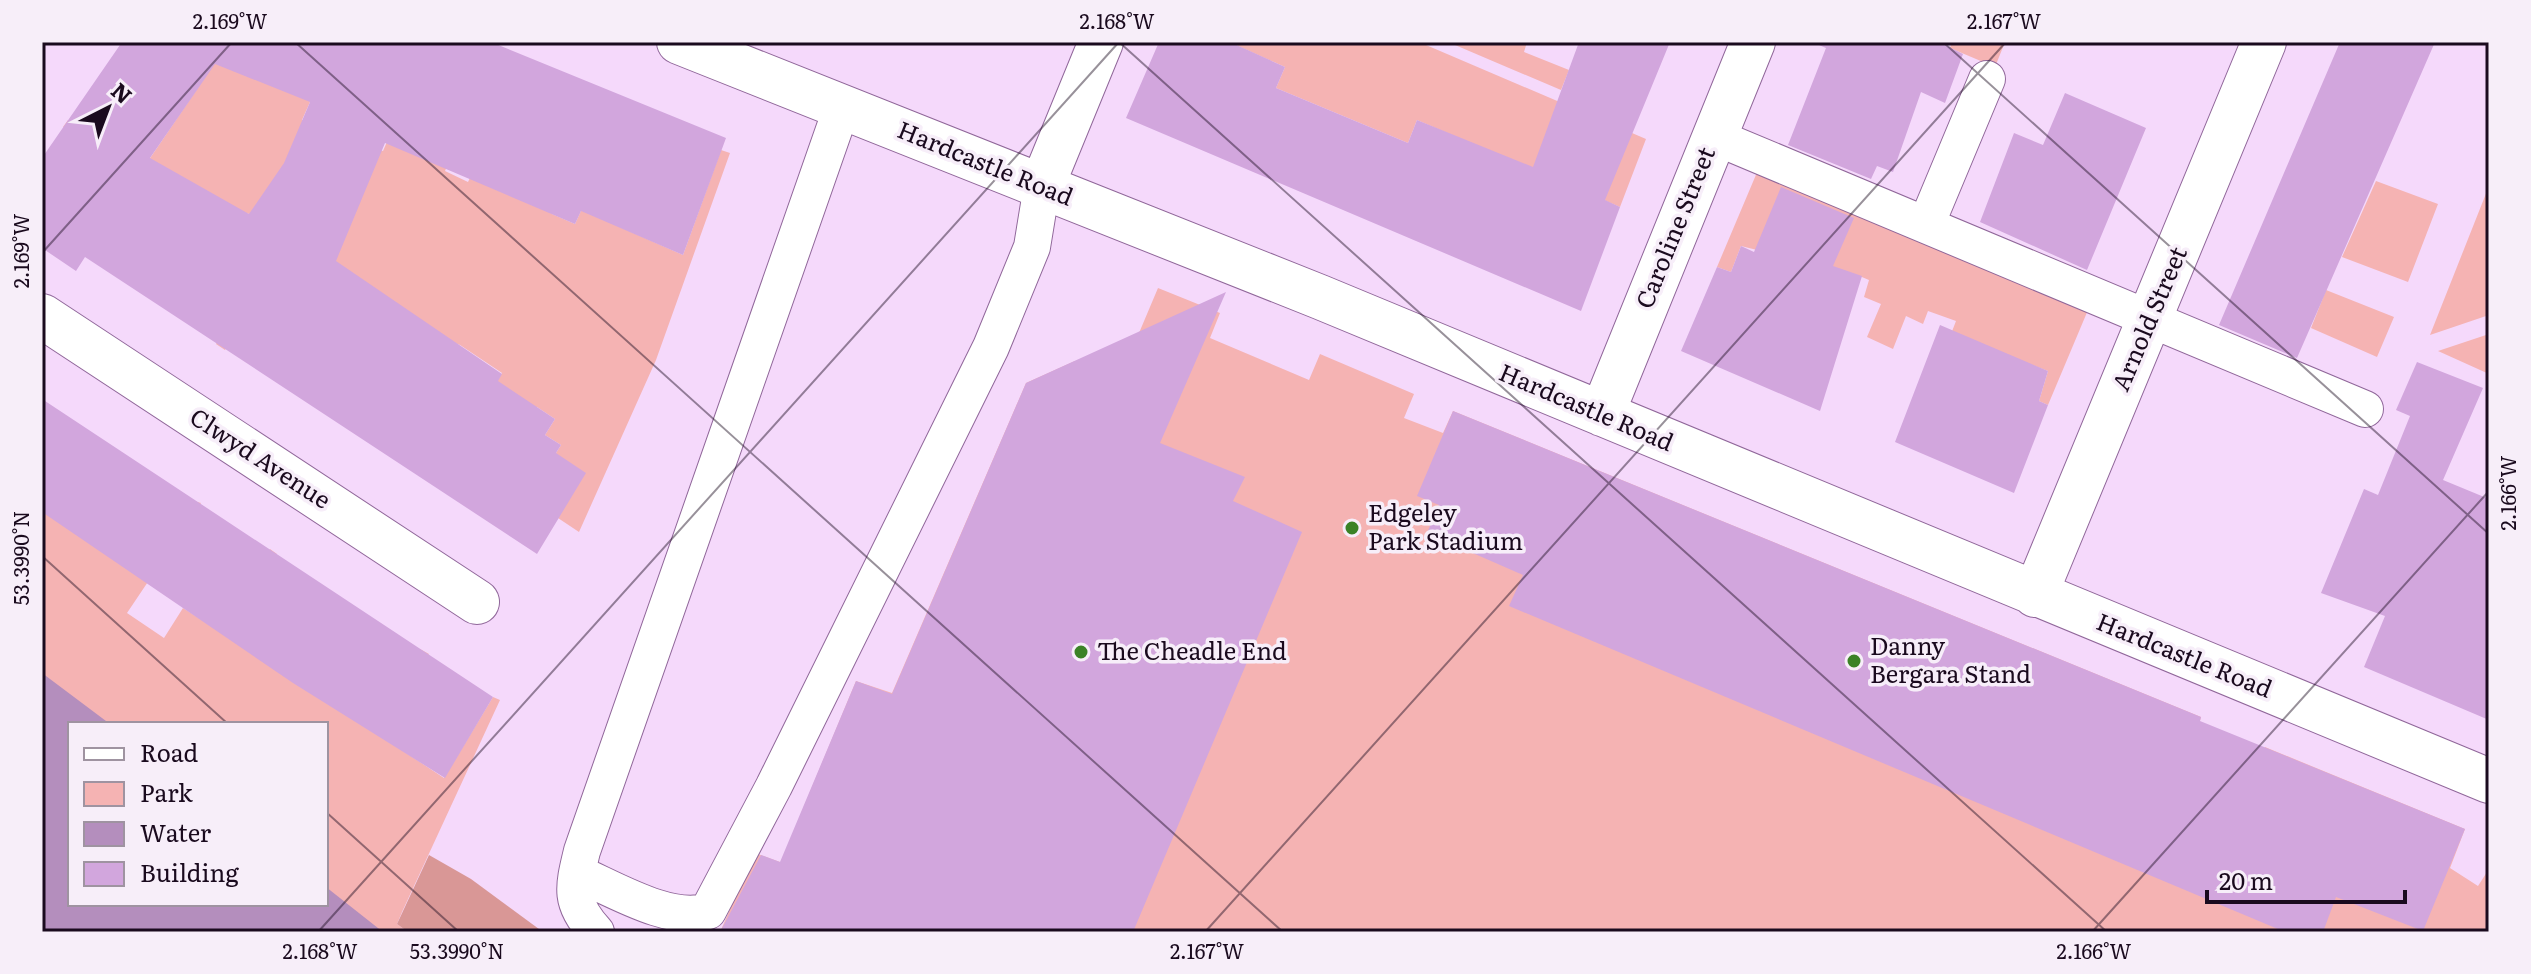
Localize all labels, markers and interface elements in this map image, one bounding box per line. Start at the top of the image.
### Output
text: 2.169°W [193,5,267,35]
text: 2.168°W [1079,5,1155,35]
text: 2.167°W [1967,5,2041,35]
north arrow [68,68,148,148]
text: N [104,74,140,110]
street label: Hardcastle Road [893,110,1079,213]
street label: Caroline Street [1625,141,1722,313]
text: 2.169°W [5,214,35,288]
street label: Arnold Street [2102,240,2194,396]
street label: Hardcastle Road [1494,353,1680,458]
street label: Clwyd Avenue [184,398,339,516]
text: 2.166°W [2492,455,2522,530]
place label: Edgeley Park Stadium [1368,494,1523,557]
text: 53.3990°N [5,511,35,605]
marker: Edgeley Park Stadium [1343,519,1361,537]
street label: Hardcastle Road [2092,602,2278,705]
place label: Danny Bergara Stand [1870,627,2031,690]
place label: The Cheadle End [1097,632,1287,667]
marker: The Cheadle End [1072,643,1090,661]
marker: Danny Bergara Stand [1845,652,1863,670]
legend [68,722,328,906]
text: Road [140,734,199,769]
text: Park [140,774,193,809]
text: Water [140,814,212,849]
text: Building [140,854,239,889]
scale bar [2207,854,2405,904]
text: 20 m [2219,862,2273,897]
text: 2.168°W [282,935,358,965]
text: 53.3990°N [410,935,504,965]
text: 2.167°W [1170,935,1244,965]
text: 2.166°W [2057,935,2132,965]

